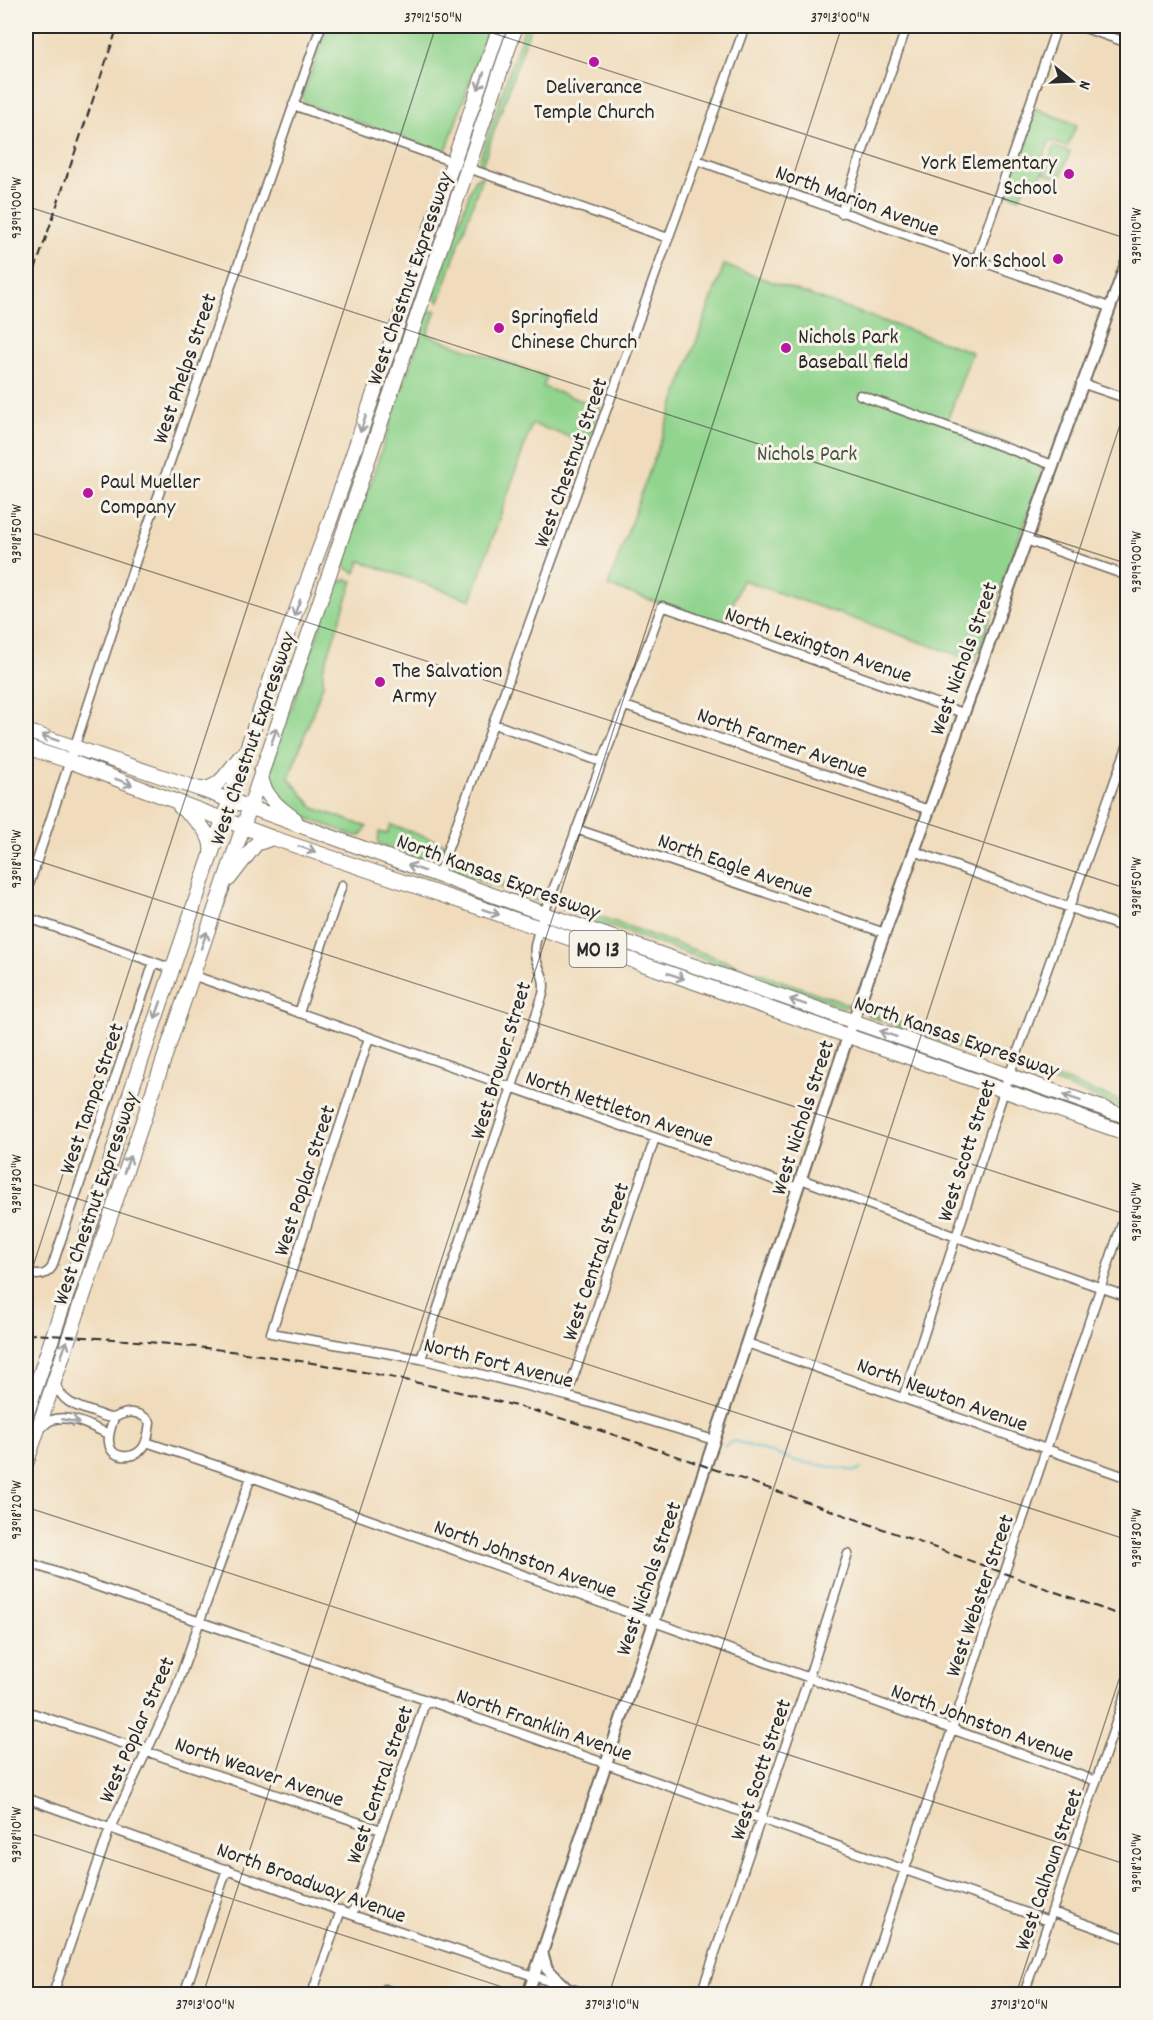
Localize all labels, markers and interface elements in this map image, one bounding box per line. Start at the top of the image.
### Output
text: 37°12'50"N [404,8,462,30]
text: 37°13'00"N [810,8,870,30]
north arrow [1042,51,1102,111]
marker: Deliverance Temple Church [587,55,601,69]
one-way arrow [474,71,485,90]
place label: Deliverance Temple Church [533,73,655,129]
text: N [1072,78,1096,92]
place label: York Elementary School [922,149,1058,205]
street label: North Marion Avenue [770,158,943,246]
street label: West Chestnut Expressway [360,167,463,390]
marker: York Elementary School [1062,167,1076,181]
text: 93°19'00"W [7,177,29,239]
text: 93°19'10"W [1127,207,1149,264]
place label: York School [952,247,1046,278]
marker: York School [1051,252,1065,266]
street label: West Phelps Street [146,290,227,449]
place label: Springfield Chinese Church [511,303,637,359]
marker: Springfield Chinese Church [492,321,506,335]
place label: Nichols Park Baseball field [798,323,908,379]
marker: Nichols Park Baseball field [779,341,793,355]
street label: West Chestnut Street [527,374,617,553]
one-way arrow [357,414,368,433]
park label: Nichols Park [757,440,857,471]
place label: Paul Mueller Company [100,468,201,524]
marker: Paul Mueller Company [81,486,95,500]
text: 93°18'50"W [7,504,29,564]
text: 93°19'00"W [1127,531,1149,593]
street label: West Nichols Street [923,578,1007,740]
one-way arrow [291,598,302,617]
street label: North Lexington Avenue [720,600,916,693]
street label: West Chestnut Expressway [203,627,306,850]
place label: The Salvation Army [392,657,502,713]
marker: The Salvation Army [373,675,387,689]
street label: North Farmer Avenue [692,701,871,788]
one-way arrow [269,727,280,746]
one-way arrow [41,732,60,743]
one-way arrow [114,777,133,788]
street label: North Eagle Avenue [653,826,817,908]
street label: North Kansas Expressway [392,827,605,930]
text: 93°18'40"W [7,829,29,888]
one-way arrow [297,844,316,855]
text: 93°18'50"W [1127,857,1149,917]
one-way arrow [407,861,426,872]
one-way arrow [481,907,500,918]
one-way arrow [199,931,210,950]
road number: MO 13 [570,931,626,967]
one-way arrow [666,971,685,982]
street label: West Brower Street [464,978,541,1144]
street label: North Kansas Expressway [849,989,1063,1088]
one-way arrow [789,996,808,1007]
one-way arrow [152,1000,163,1019]
street label: West Tampa Street [53,1019,134,1179]
one-way arrow [879,1027,898,1038]
street label: West Nichols Street [765,1037,844,1200]
street label: North Nettleton Avenue [521,1064,717,1157]
street label: West Scott Street [931,1076,1006,1226]
street label: West Chestnut Expressway [46,1087,149,1310]
one-way arrow [1063,1092,1082,1103]
street label: West Poplar Street [267,1102,345,1260]
text: 93°18'30"W [7,1154,29,1214]
one-way arrow [123,1155,134,1174]
street label: West Central Street [556,1179,639,1346]
text: 93°18'40"W [1127,1182,1149,1241]
street label: North Fort Avenue [420,1331,576,1398]
one-way arrow [60,1340,71,1359]
street label: North Newton Avenue [852,1351,1032,1442]
one-way arrow [60,1416,80,1427]
text: 93°18'20"W [7,1480,29,1540]
street label: West Nichols Street [609,1498,691,1660]
text: 93°18'30"W [1127,1508,1149,1568]
street label: West Webster Street [939,1511,1024,1682]
street label: North Johnston Avenue [429,1513,621,1608]
street label: West Poplar Street [92,1652,184,1808]
street label: North Johnston Avenue [886,1677,1078,1772]
street label: North Franklin Avenue [452,1682,636,1771]
street label: West Scott Street [724,1695,801,1845]
street label: West Central Street [340,1702,423,1869]
street label: North Weaver Avenue [170,1730,348,1817]
street label: West Calhoun Street [1008,1785,1093,1955]
text: 93°18'10"W [7,1807,29,1863]
text: 93°18'20"W [1127,1833,1149,1893]
street label: North Broadway Avenue [212,1836,410,1933]
text: 37°13'00"N [175,1995,235,2017]
text: 37°13'10"N [585,1995,639,2017]
text: 37°13'20"N [990,1995,1048,2017]

